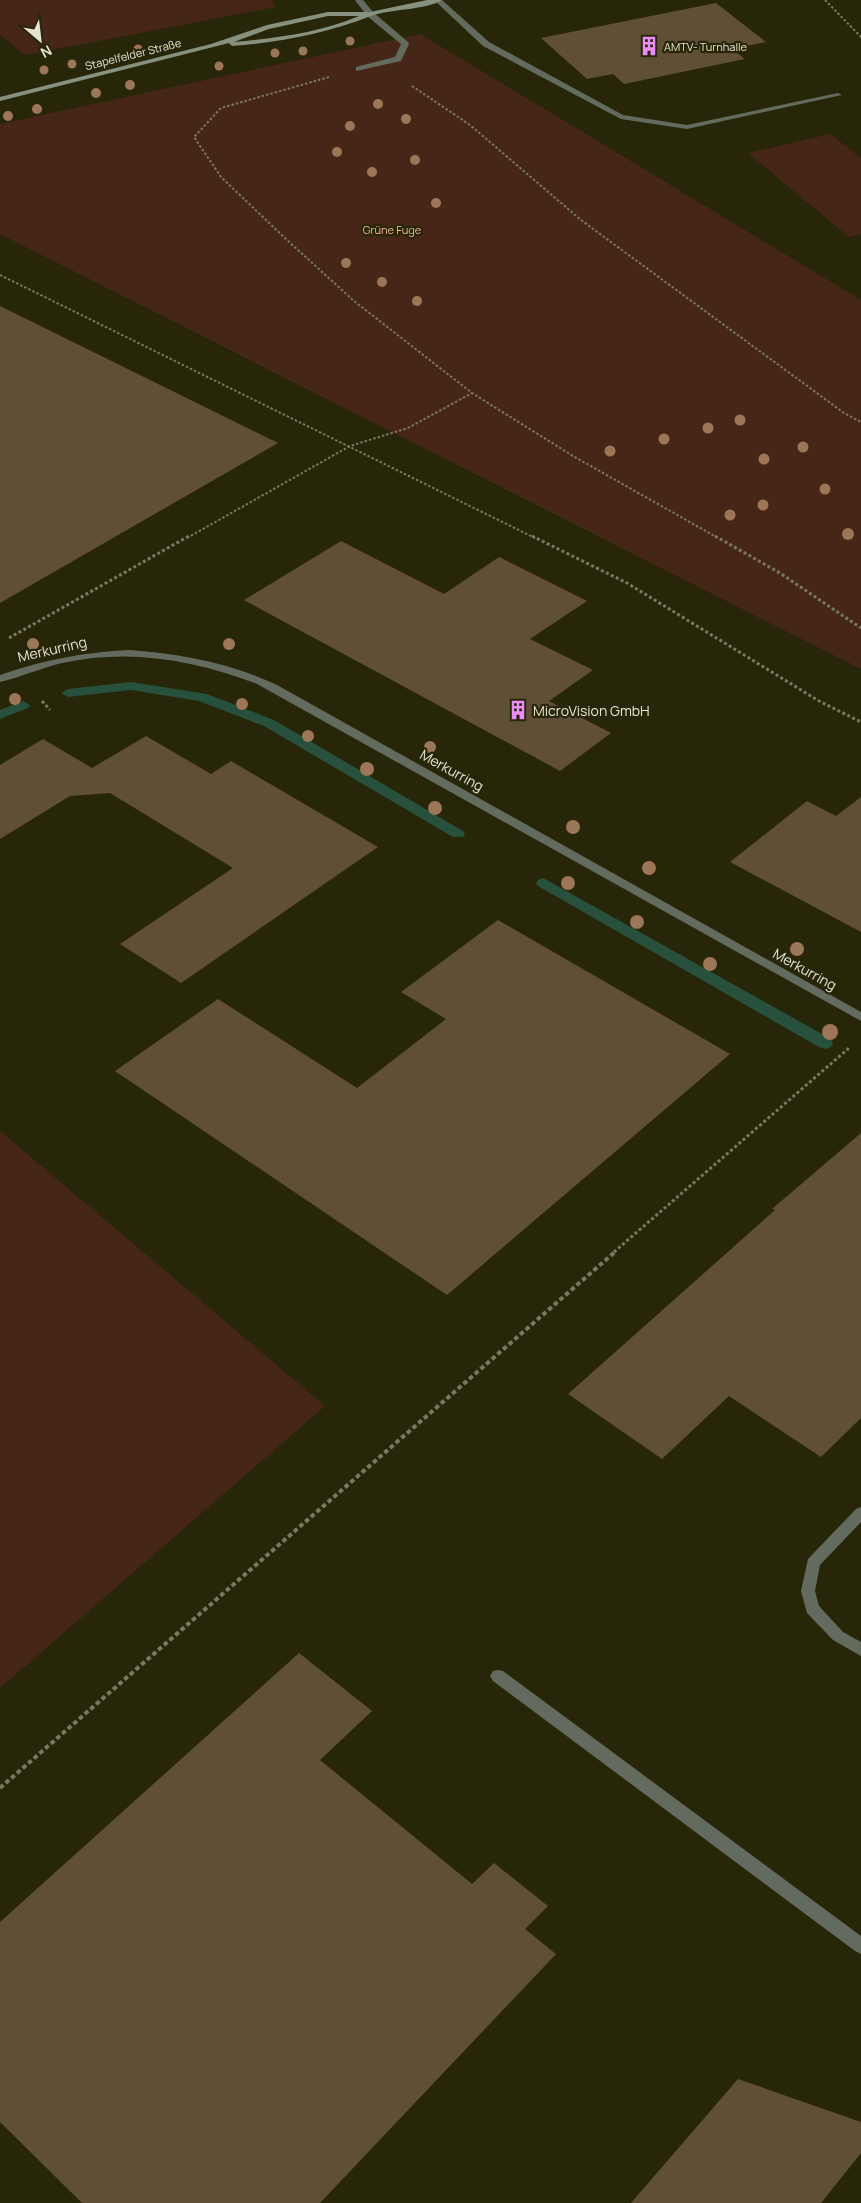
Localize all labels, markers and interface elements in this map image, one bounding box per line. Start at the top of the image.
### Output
north arrow [15,15,65,65]
street label: Stapelfelder Straße [83,35,183,73]
building icon: AMTV- Turnhalle [638,35,660,57]
place label: AMTV- Turnhalle [664,39,748,54]
text: N [37,41,55,63]
park label: Grüne Fuge [363,222,422,237]
street label: Merkurring [16,632,88,666]
building icon: MicroVision GmbH [507,699,529,721]
place label: MicroVision GmbH [533,701,650,720]
street label: Merkurring [417,745,487,795]
street label: Merkurring [770,944,840,994]

